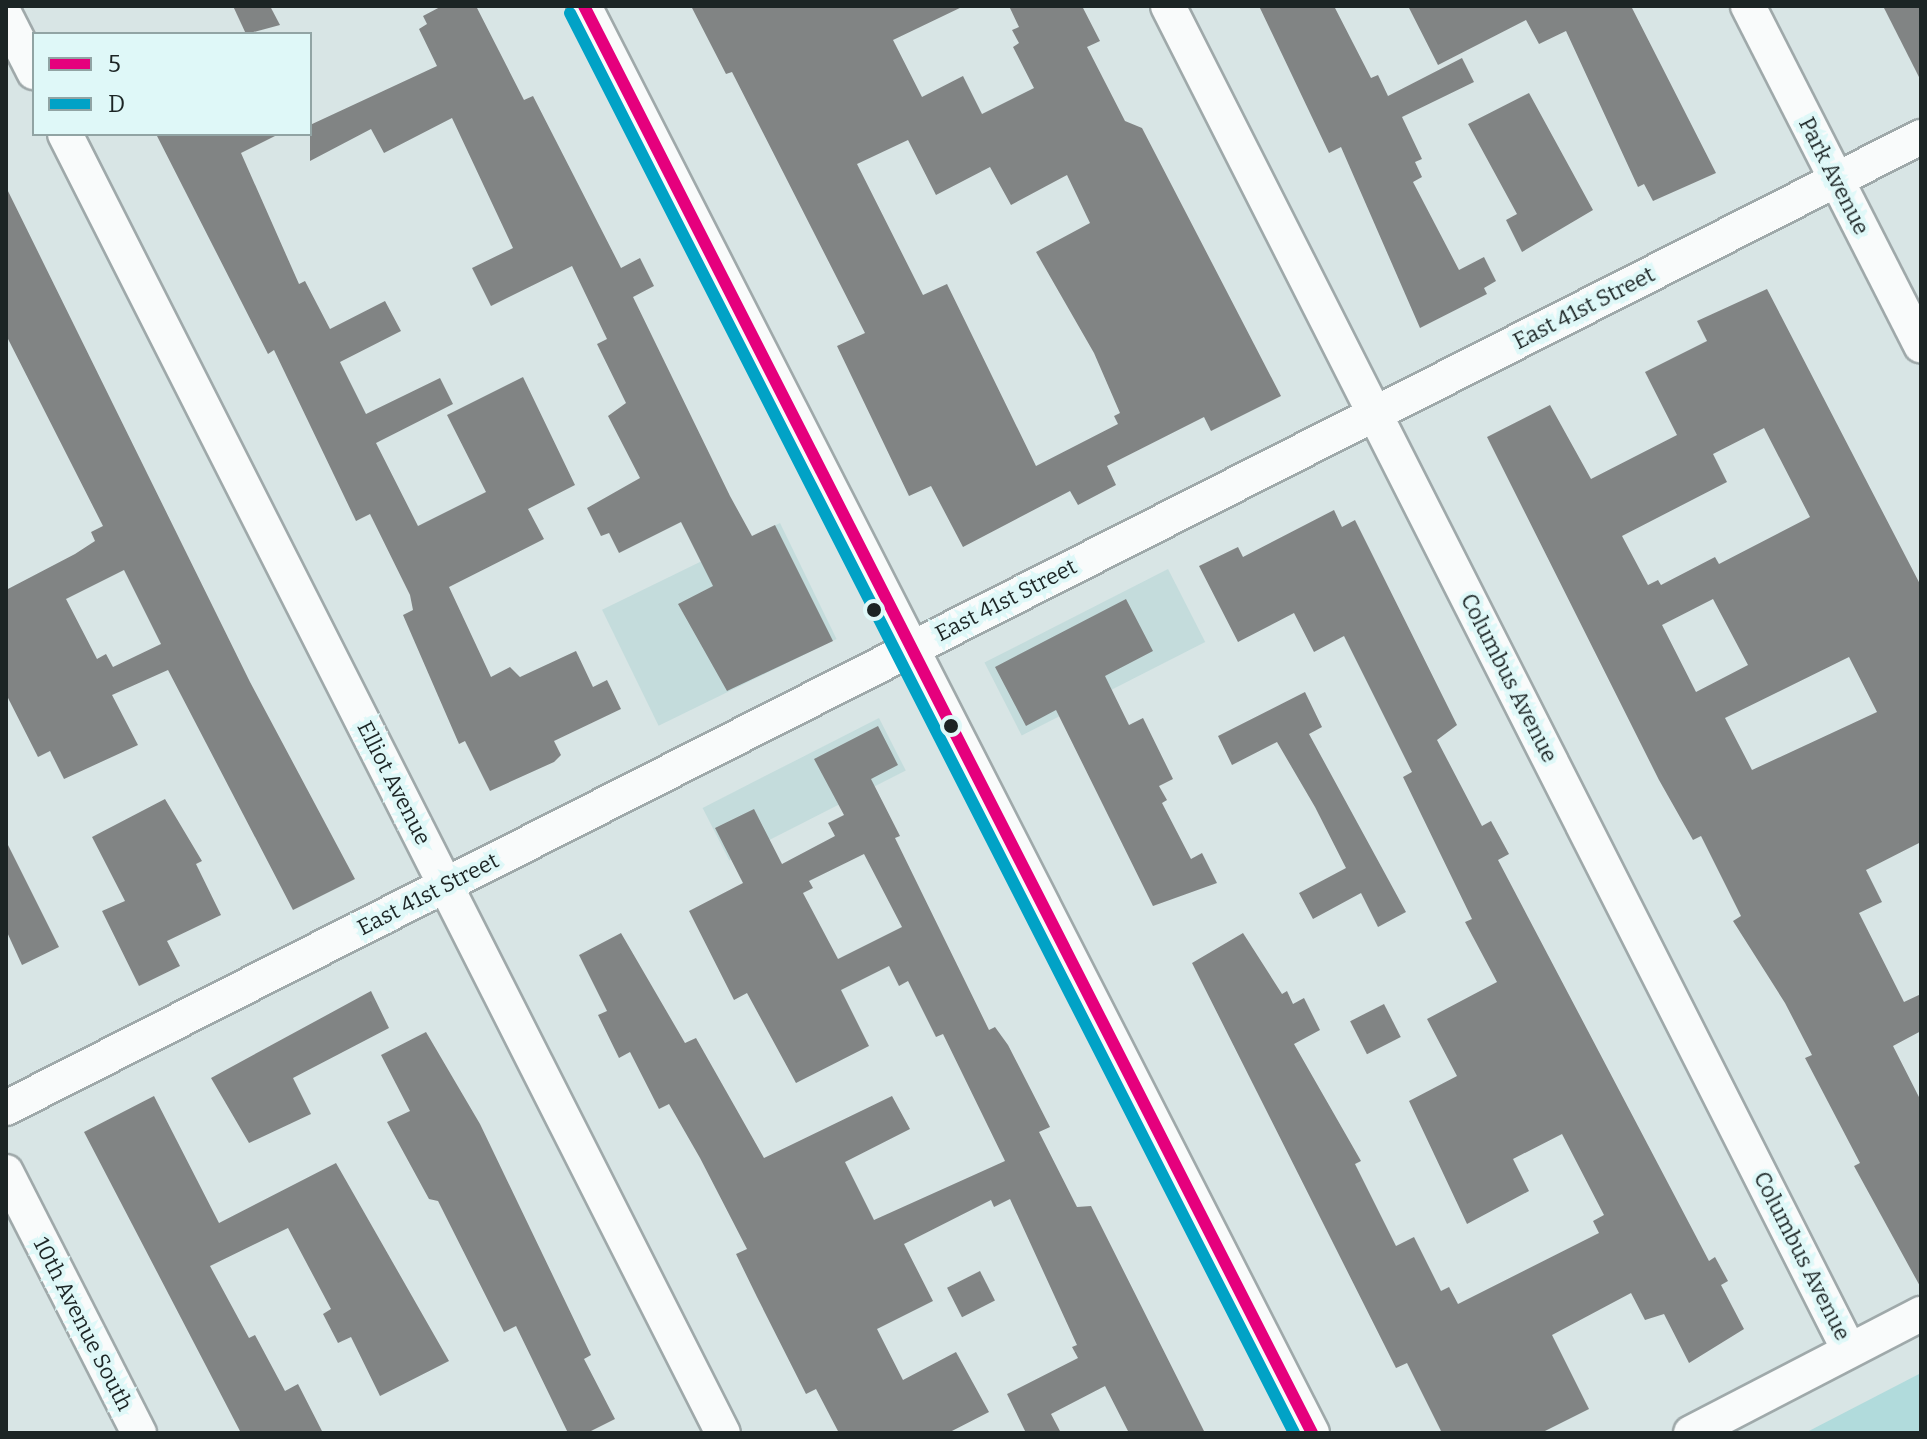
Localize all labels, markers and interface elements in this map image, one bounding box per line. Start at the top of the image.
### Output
legend [32,32,312,136]
text: 5 [108,50,121,78]
text: D [108,90,125,118]
street label: Park Avenue [1793,113,1875,239]
street label: East 41st Street [1509,261,1659,355]
street label: East 41st Street [931,553,1081,647]
street label: Columbus Avenue [1455,589,1563,767]
unlabelled marker [866,602,882,618]
street label: Elliot Avenue [352,717,436,849]
unlabelled marker [943,718,959,734]
street label: East 41st Street [353,847,503,941]
street label: Columbus Avenue [1748,1167,1856,1345]
street label: 10th Avenue South [28,1233,138,1415]

